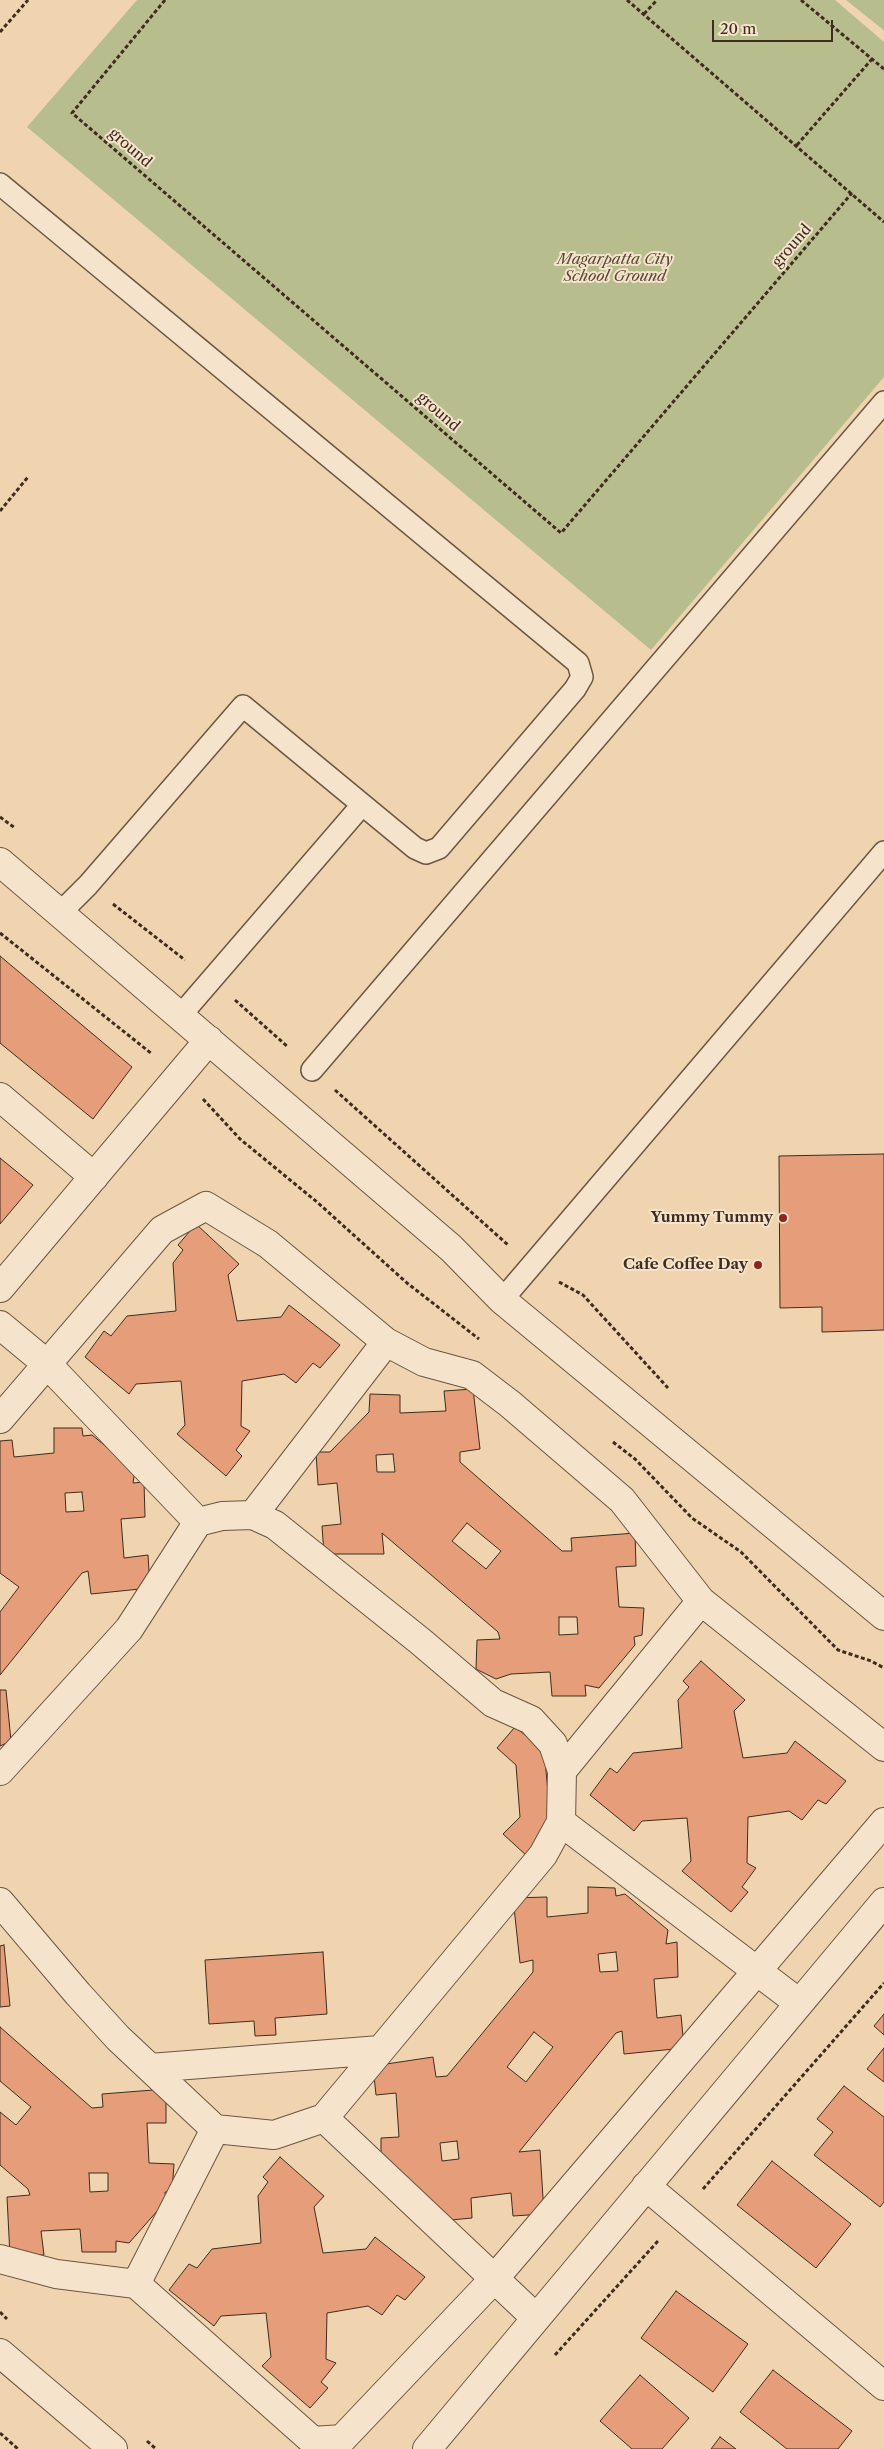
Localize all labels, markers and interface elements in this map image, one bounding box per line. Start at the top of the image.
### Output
scale bar [714,10,835,42]
text: 20 m [720,19,756,38]
street label: ground [105,124,155,172]
street label: ground [768,221,816,271]
park label: Magarpatta City School Ground [557,251,673,286]
street label: ground [413,388,463,436]
place label: Yummy Tummy [651,1209,773,1227]
marker: Yummy Tummy [777,1212,789,1224]
place label: Cafe Coffee Day [623,1256,748,1274]
marker: Cafe Coffee Day [752,1259,764,1271]

